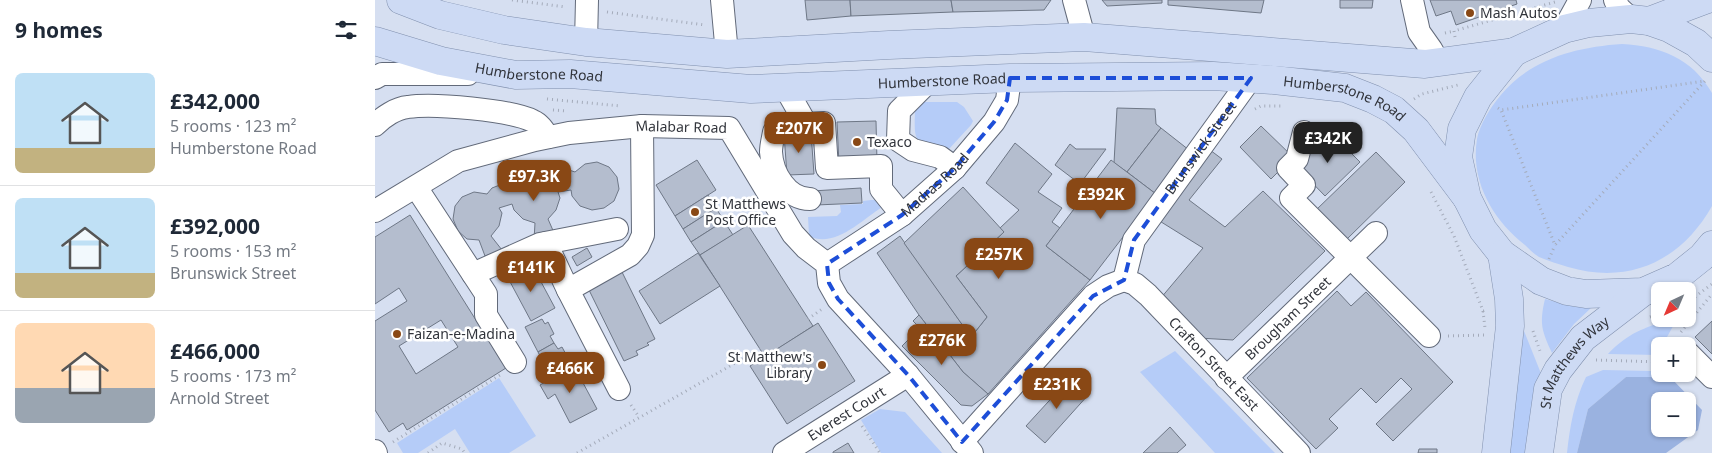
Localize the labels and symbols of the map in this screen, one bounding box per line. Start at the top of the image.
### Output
place label: Mash Autos [1480,3,1558,22]
marker: Mash Autos [1464,7,1476,19]
street label: Humberstone Road [473,58,604,86]
street label: Humberstone Road [877,68,1007,93]
street label: Humberstone Road [1282,71,1410,125]
street label: Brunswick Street [1160,97,1240,198]
pin: £207K [764,112,834,154]
street label: Malabar Road [634,115,727,137]
pin: £342K [1293,121,1363,164]
place label: Texaco [867,132,912,151]
marker: Texaco [851,136,863,148]
street label: Madras Road [896,149,973,221]
pin: £97.3K [493,160,575,202]
pin: £392K [1066,178,1136,220]
place label: St Matthews Post Office [705,194,786,229]
marker: St Matthews Post Office [689,206,701,218]
pin: £257K [964,238,1034,280]
pin: £141K [496,250,566,293]
street label: Brougham Street [1240,272,1335,364]
north arrow [1651,282,1696,328]
street label: St Matthews Way [1535,311,1613,410]
street label: Crafton Street East [1165,312,1264,415]
place label: Faizan-e-Madina [407,324,515,343]
pin: £276K [907,324,977,366]
marker: Faizan-e-Madina [391,328,403,340]
place label: St Matthew's Library [728,347,813,382]
pin: £466K [535,352,605,394]
marker: St Matthew's Library [816,359,828,371]
pin: £231K [1022,368,1092,410]
street label: Everest Court [804,382,889,445]

